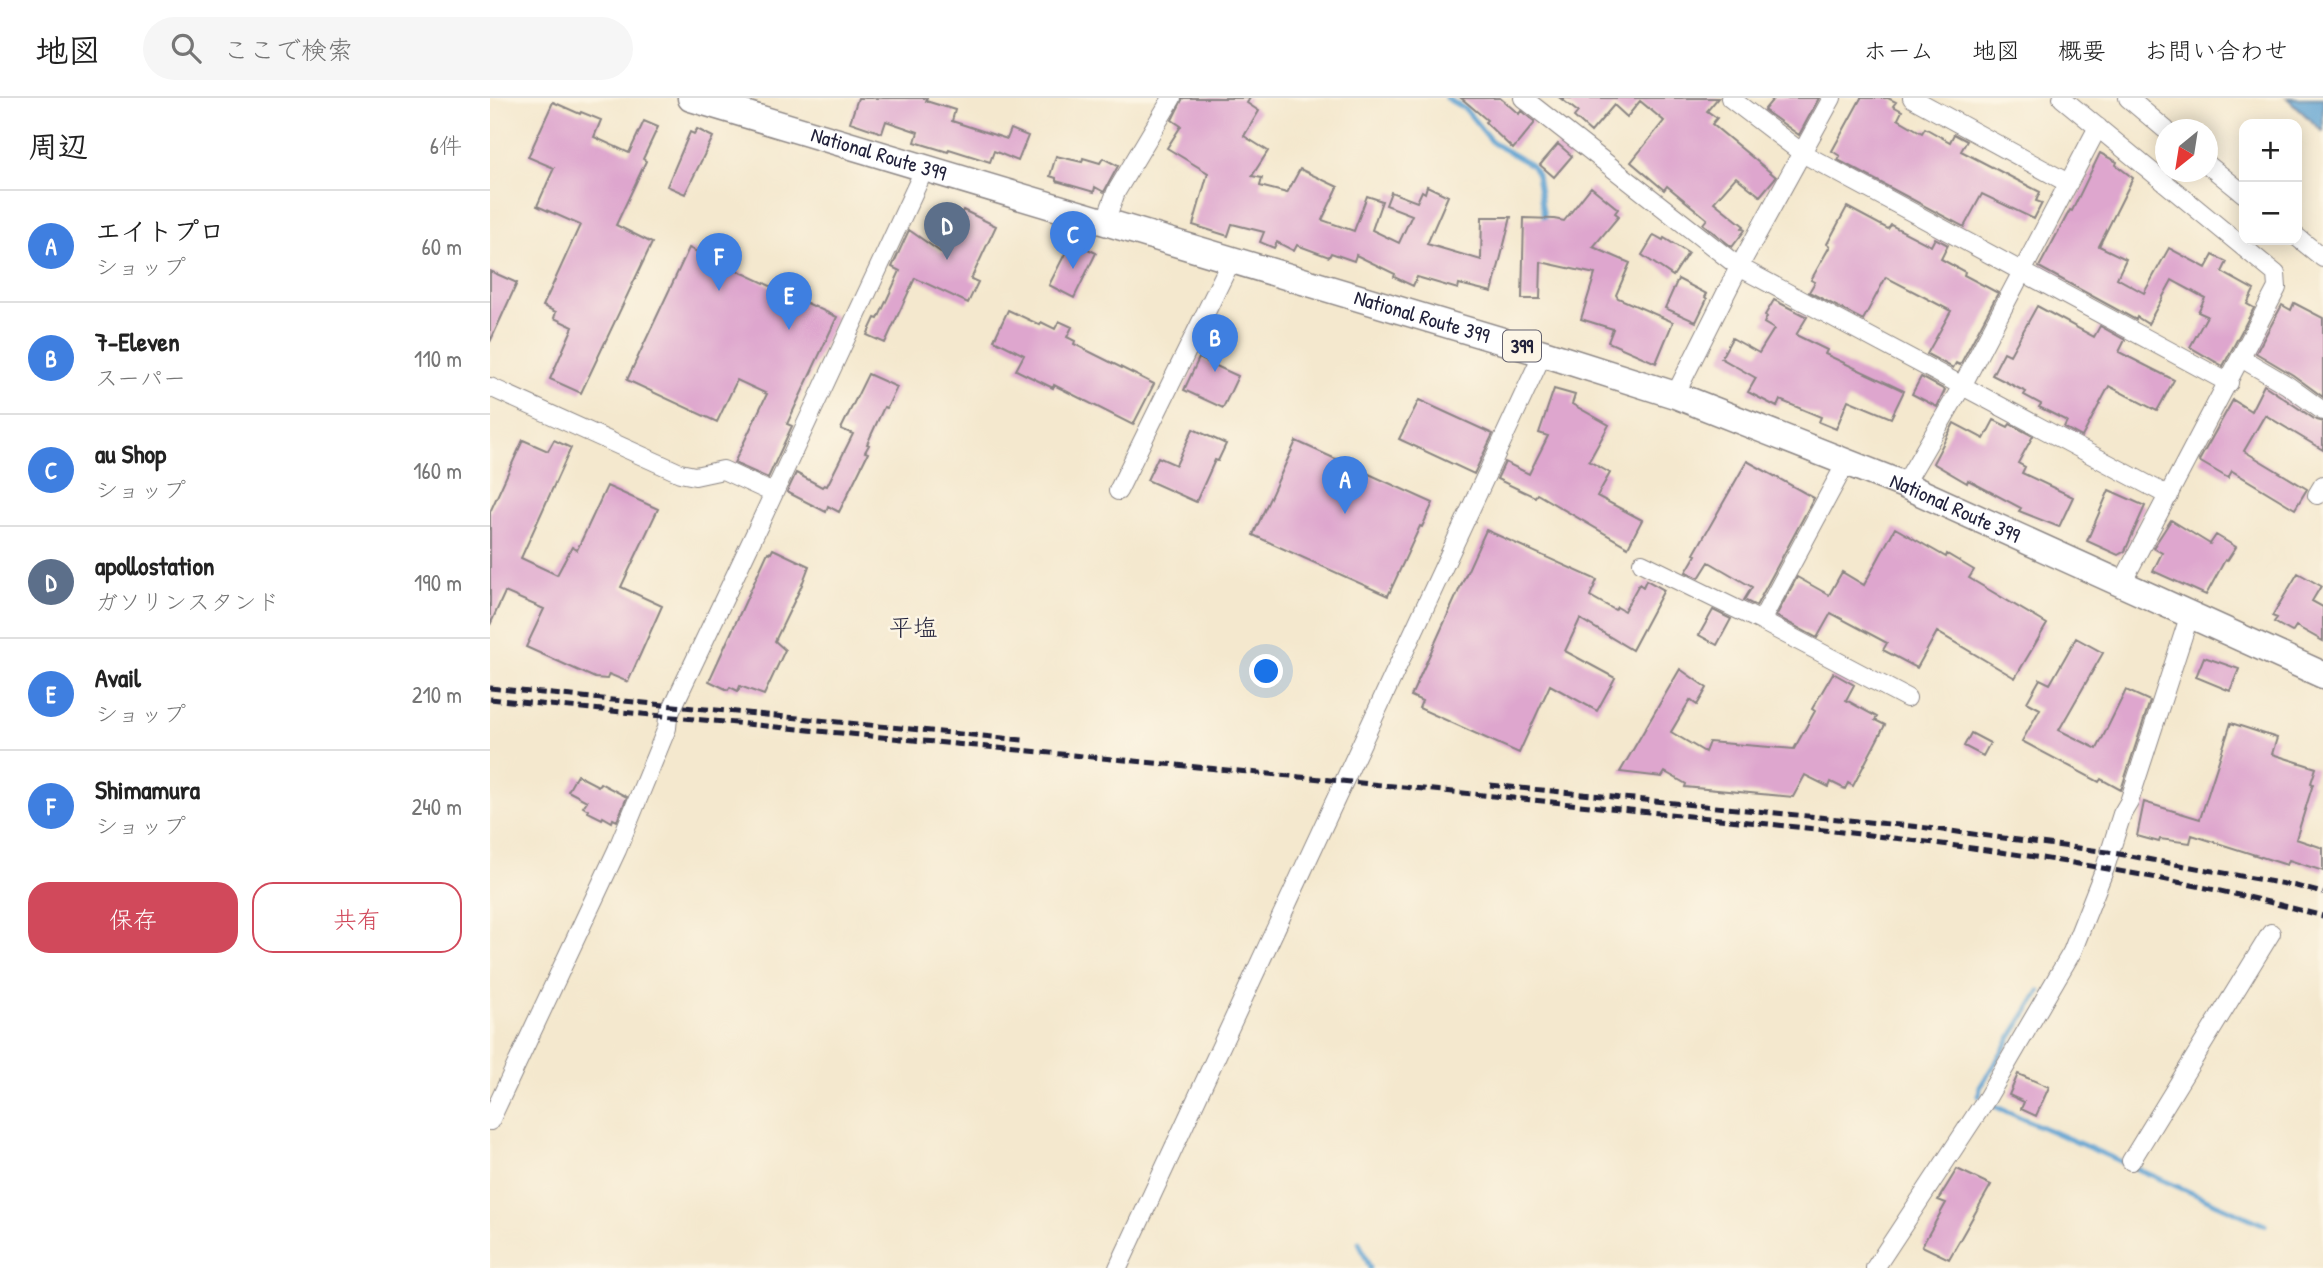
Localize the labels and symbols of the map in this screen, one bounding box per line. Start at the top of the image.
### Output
north arrow [2155,119,2218,182]
street label: National Route 399 [808,120,950,188]
pin: D [924,202,970,260]
pin: C [1050,211,1096,269]
pin: F [696,233,742,291]
pin: E [766,272,812,330]
street label: National Route 399 [1351,282,1493,350]
pin: B [1192,314,1238,372]
road number: 399 [1503,330,1541,362]
pin: A [1322,456,1368,514]
street label: National Route 399 [1886,466,2025,550]
district label: 平塩 [889,611,937,643]
your location [1249,654,1283,688]

